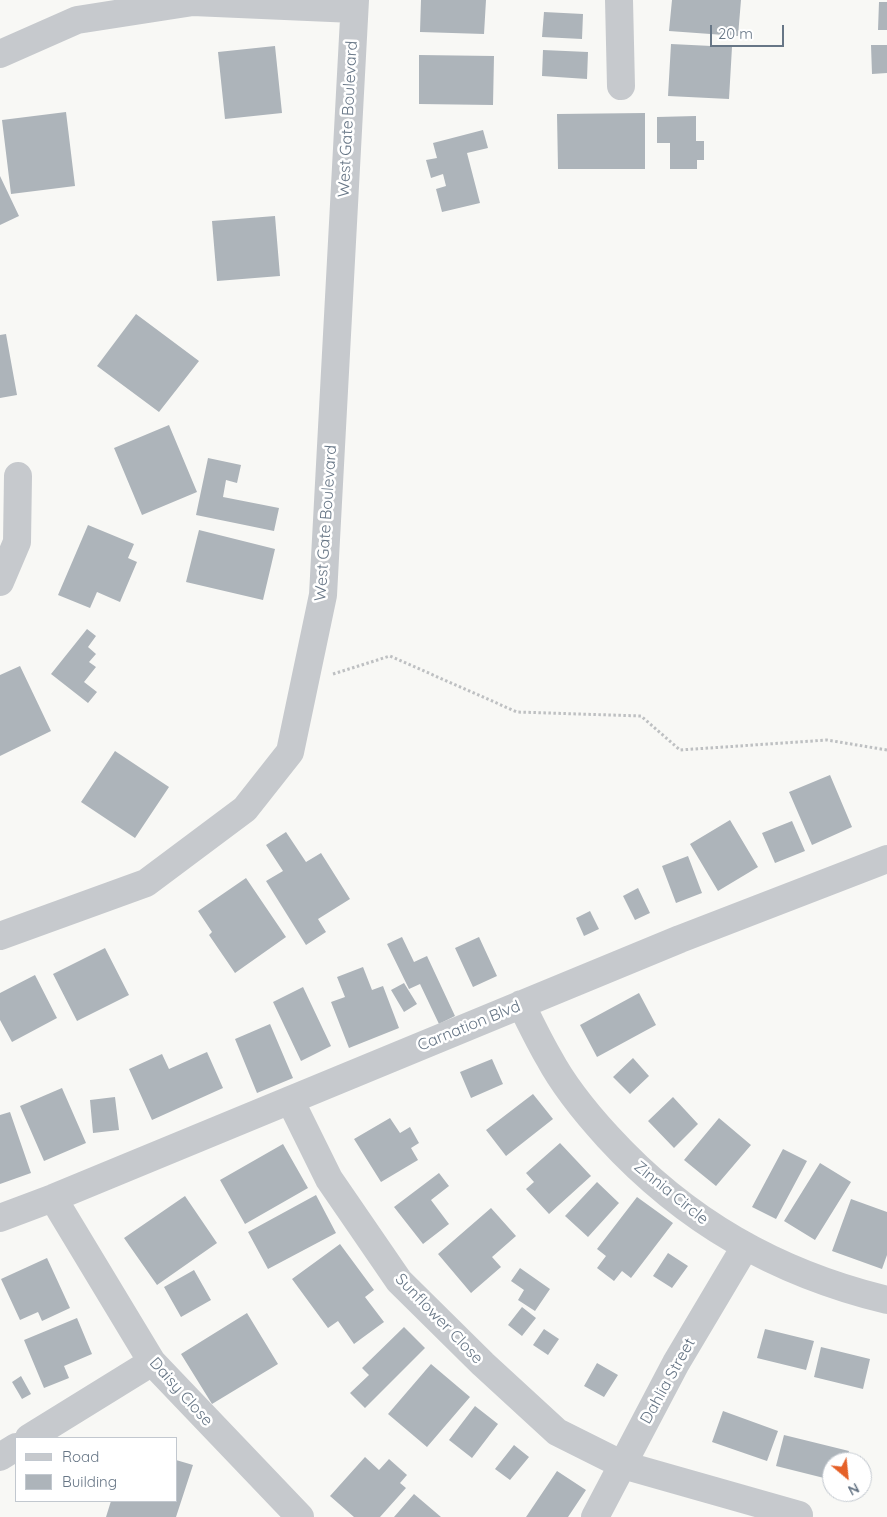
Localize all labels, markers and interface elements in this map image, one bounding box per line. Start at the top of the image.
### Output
scale bar [712,15,786,47]
text: 20 m [718,24,753,43]
street label: West Gate Boulevard [334,40,362,198]
street label: West Gate Boulevard [311,444,341,602]
street label: Carnation Blvd [415,997,523,1055]
street label: Zinnia Circle [630,1157,712,1229]
street label: Sunflower Close [391,1270,487,1368]
street label: Dahlia Street [637,1335,699,1427]
street label: Daisy Close [145,1354,217,1430]
legend [15,1437,178,1502]
text: Road [62,1447,99,1466]
north arrow [822,1452,872,1502]
text: Building [62,1472,117,1491]
text: N [845,1479,862,1500]

